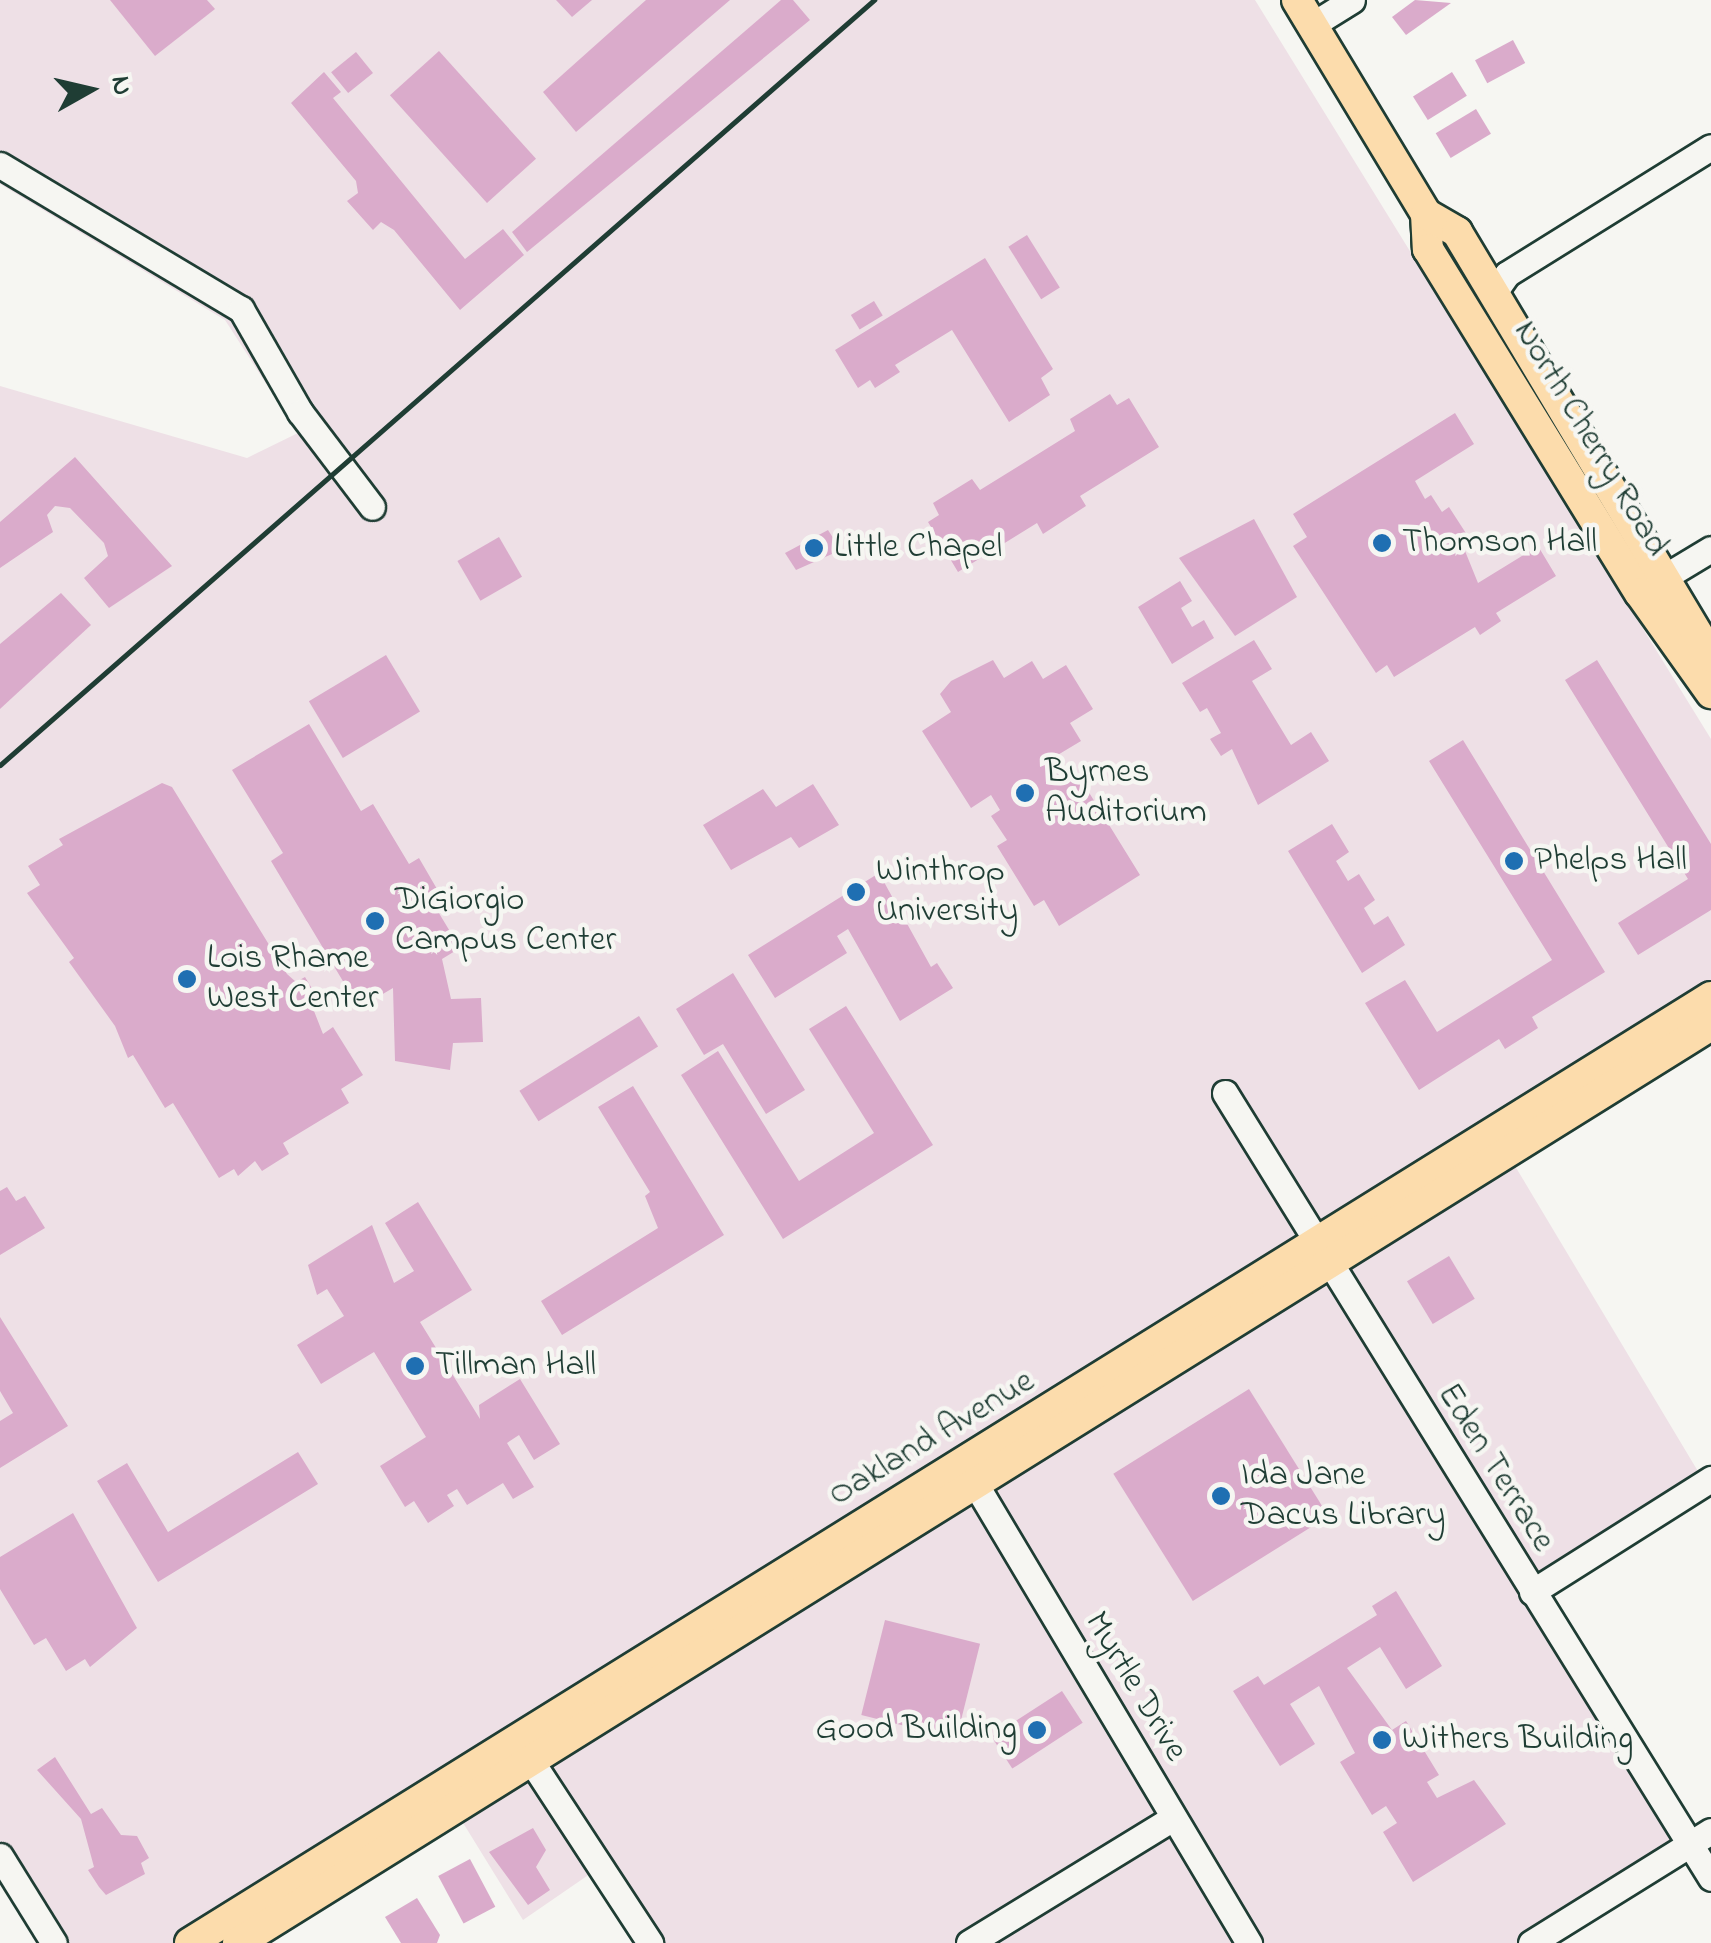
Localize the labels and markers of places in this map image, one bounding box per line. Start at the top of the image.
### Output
place label: Thomson Hall [1402,522,1597,564]
place label: Little Chapel [834,527,1002,569]
marker: Thomson Hall [1371,532,1393,554]
marker: Little Chapel [803,537,825,559]
place label: Byrnes Auditorium [1045,752,1207,834]
marker: Byrnes Auditorium [1014,782,1036,804]
place label: Phelps Hall [1534,840,1687,882]
marker: Phelps Hall [1503,850,1525,872]
place label: Winthrop University [876,851,1018,933]
place label: DiGiorgio Campus Center [395,880,616,962]
marker: Winthrop University [845,881,867,903]
marker: DiGiorgio Campus Center [364,910,386,932]
place label: Lois Rhame West Center [207,938,379,1020]
marker: Lois Rhame West Center [176,968,198,990]
place label: Tillman Hall [435,1345,596,1387]
marker: Tillman Hall [404,1355,426,1377]
place label: Ida Jane Dacus Library [1241,1455,1445,1537]
marker: Ida Jane Dacus Library [1210,1485,1232,1507]
place label: Good Building [816,1709,1017,1751]
marker: Good Building [1026,1719,1048,1741]
place label: Withers Building [1402,1719,1633,1761]
marker: Withers Building [1371,1729,1393,1751]

